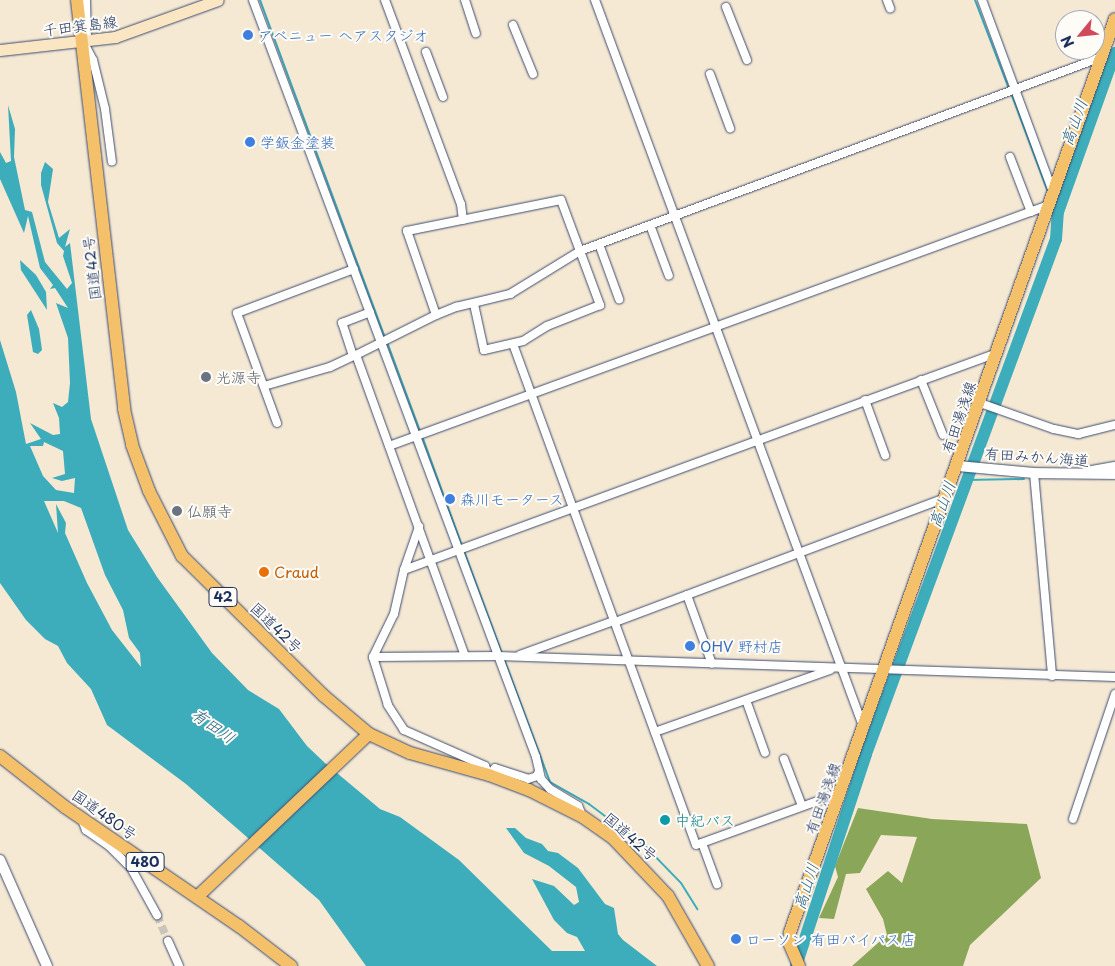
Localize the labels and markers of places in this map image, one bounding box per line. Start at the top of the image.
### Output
place label: アベニュー ヘアスタジオ [258,26,428,44]
marker: アベニュー ヘアスタジオ [242,29,254,41]
place label: 学鈑金塗装 [260,133,335,151]
marker: 学鈑金塗装 [244,136,256,148]
place label: 光源寺 [216,368,261,386]
marker: 光源寺 [200,371,212,383]
place label: 森川モータース [460,490,565,508]
marker: 森川モータース [444,493,456,505]
place label: 仏願寺 [187,502,232,520]
marker: 仏願寺 [171,505,183,517]
place label: Craud [274,563,319,581]
marker: Craud [258,566,270,578]
place label: OHV 野村店 [700,637,784,655]
marker: OHV 野村店 [684,640,696,652]
place label: 中紀バス [675,811,735,829]
marker: 中紀バス [659,814,671,826]
place label: ローソン 有田バイパス店 [746,930,916,948]
marker: ローソン 有田バイパス店 [730,933,742,945]

